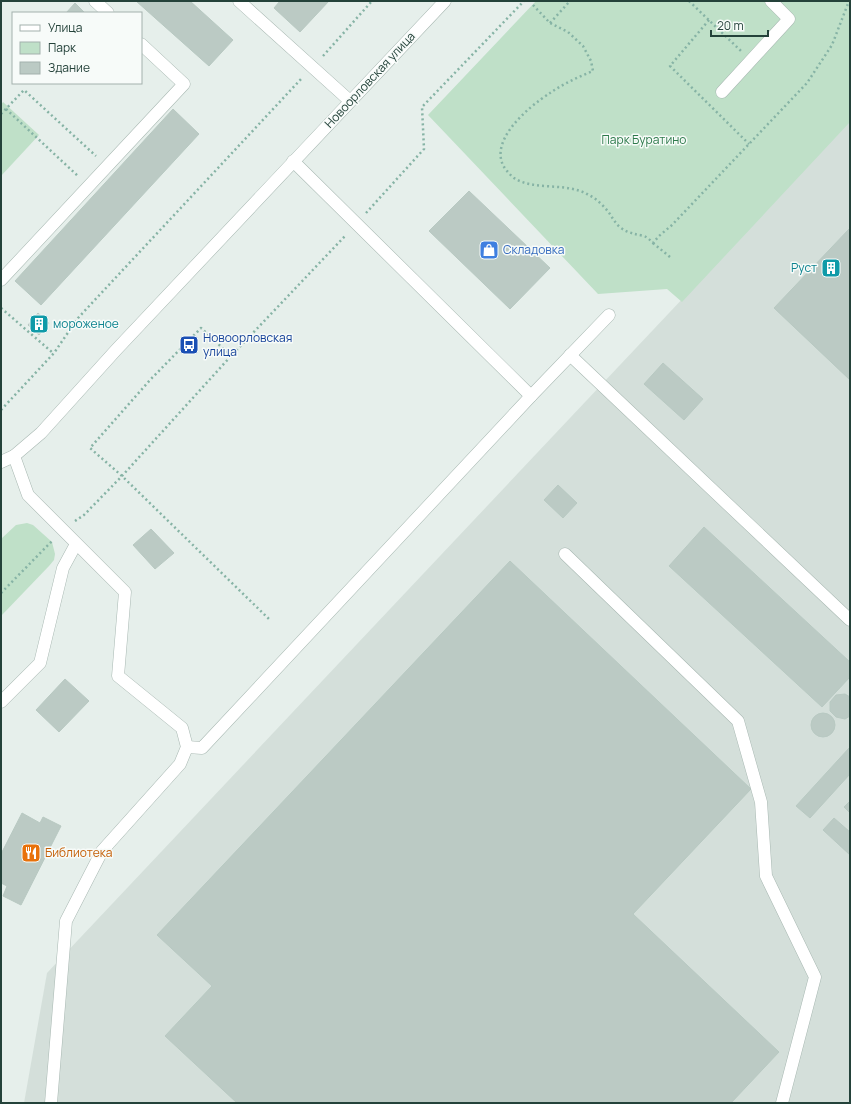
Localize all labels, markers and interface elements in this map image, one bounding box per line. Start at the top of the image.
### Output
legend [12,12,142,84]
scale bar [711,12,768,38]
text: 20 m [717,17,744,34]
text: Улица [48,19,82,36]
street label: Новоорловская улица [321,28,419,131]
text: Парк [48,39,77,56]
text: Здание [48,59,90,76]
park label: Парк Буратино [602,131,686,148]
shop icon: Складовка [478,239,500,261]
place label: Складовка [503,241,564,258]
building icon: Руст [820,257,842,279]
place label: Руст [791,259,817,276]
building icon: мороженое [28,313,50,335]
place label: мороженое [53,315,119,332]
place label: Новоорловская улица [203,329,292,360]
bus stop icon: Новоорловская улица [178,334,200,356]
restaurant icon: Библиотека [20,842,42,864]
place label: Библиотека [45,844,112,861]

